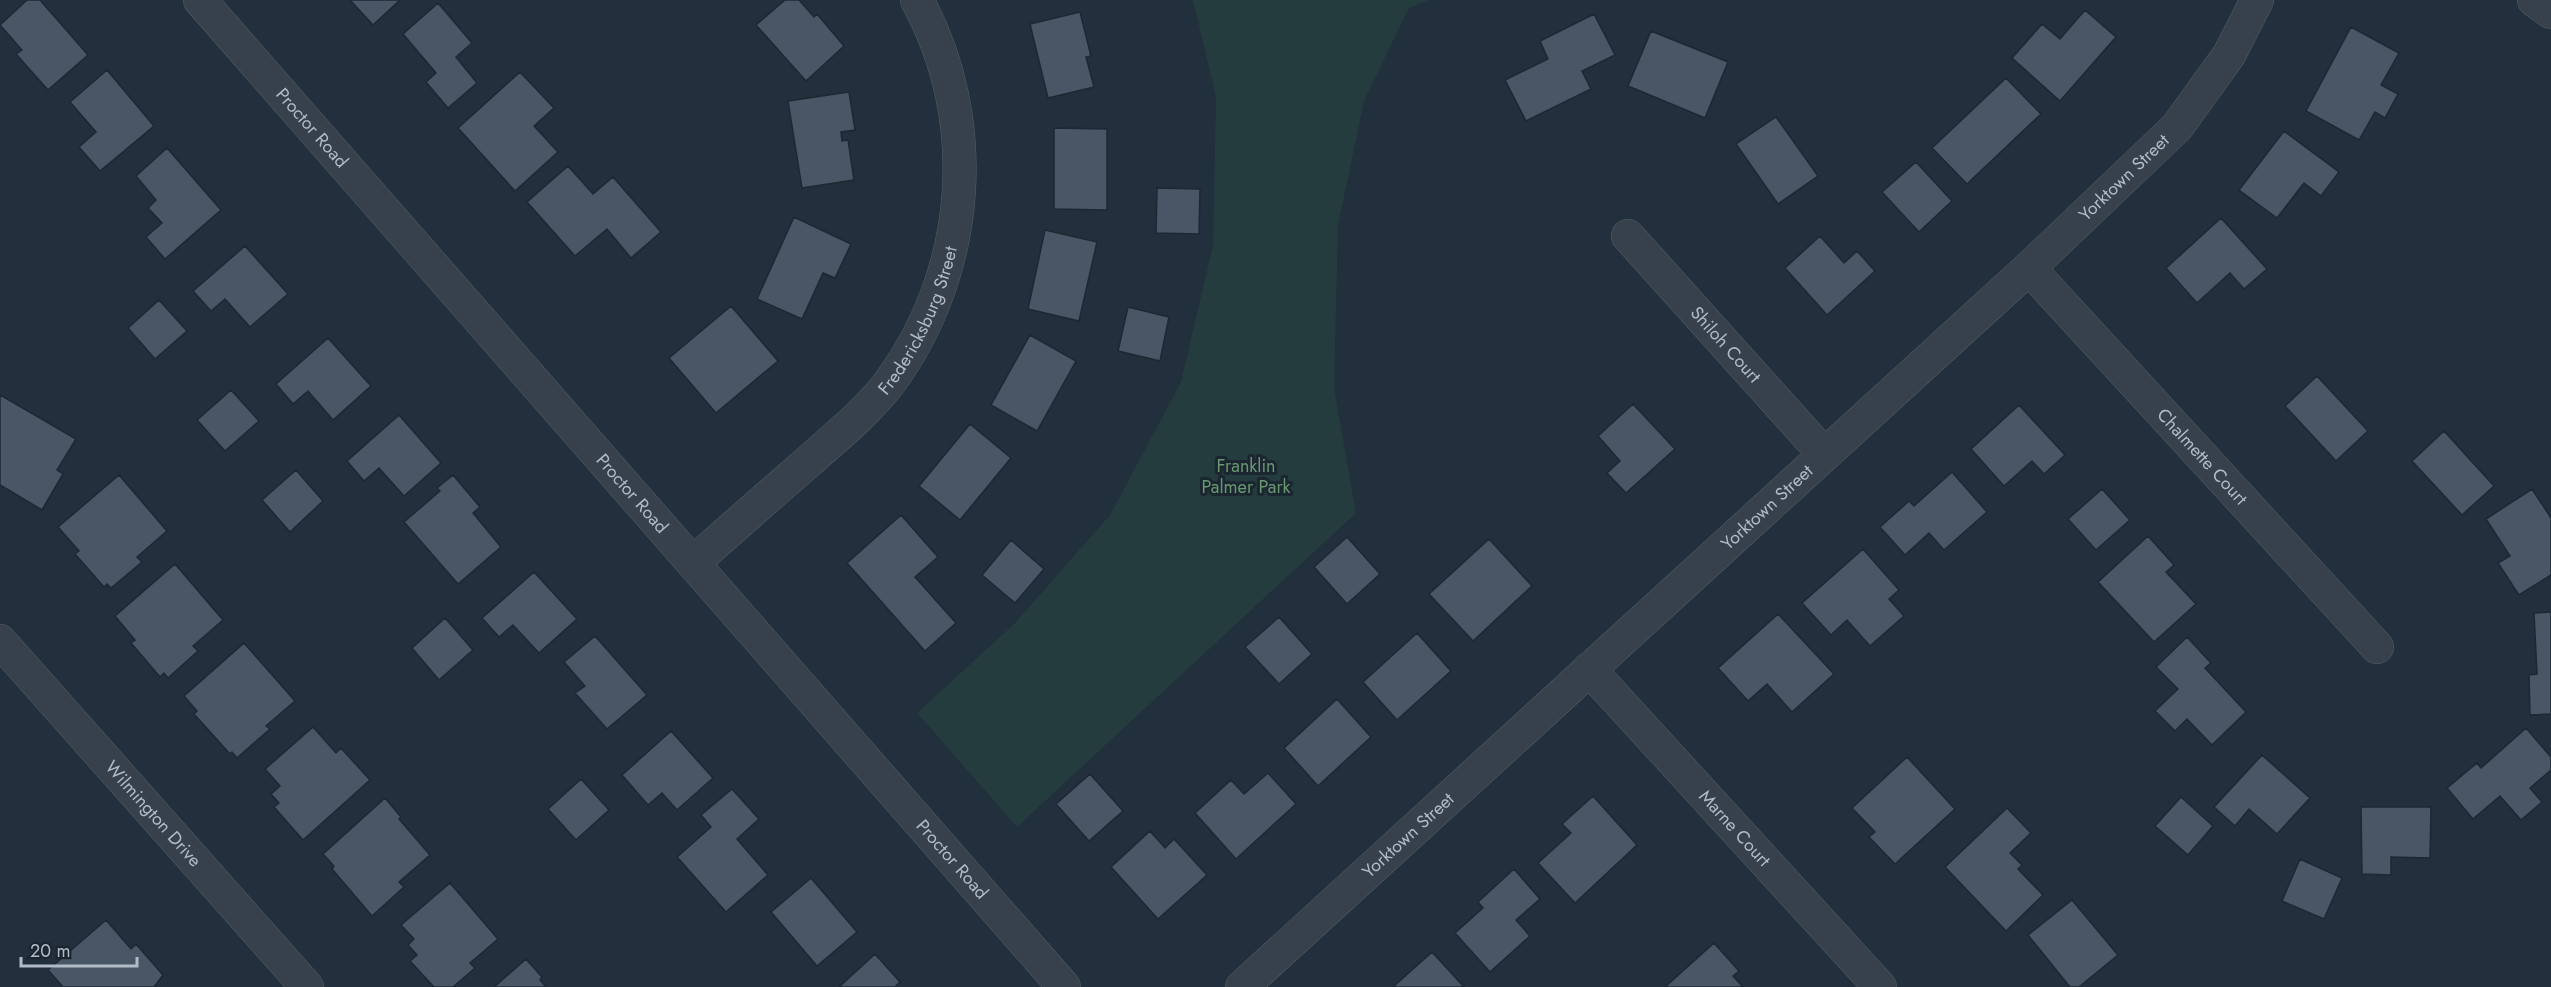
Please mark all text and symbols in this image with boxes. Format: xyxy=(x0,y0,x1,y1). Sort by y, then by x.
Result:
street label: Proctor Road xyxy=(270,82,354,174)
street label: Yorktown Street xyxy=(2073,128,2175,227)
street label: Fredericksburg Street xyxy=(872,243,964,400)
street label: Shiloh Court xyxy=(1684,301,1767,389)
street label: Chalmette Court xyxy=(2151,402,2254,511)
street label: Proctor Road xyxy=(590,448,674,539)
park label: Franklin Palmer Park xyxy=(1201,453,1291,500)
street label: Yorktown Street xyxy=(1715,458,1819,556)
street label: Wilmington Drive xyxy=(99,755,208,873)
street label: Marne Court xyxy=(1693,784,1777,873)
street label: Yorktown Street xyxy=(1356,786,1460,884)
street label: Proctor Road xyxy=(910,814,994,905)
scale bar xyxy=(21,930,136,968)
text: 20 m xyxy=(30,938,70,964)

